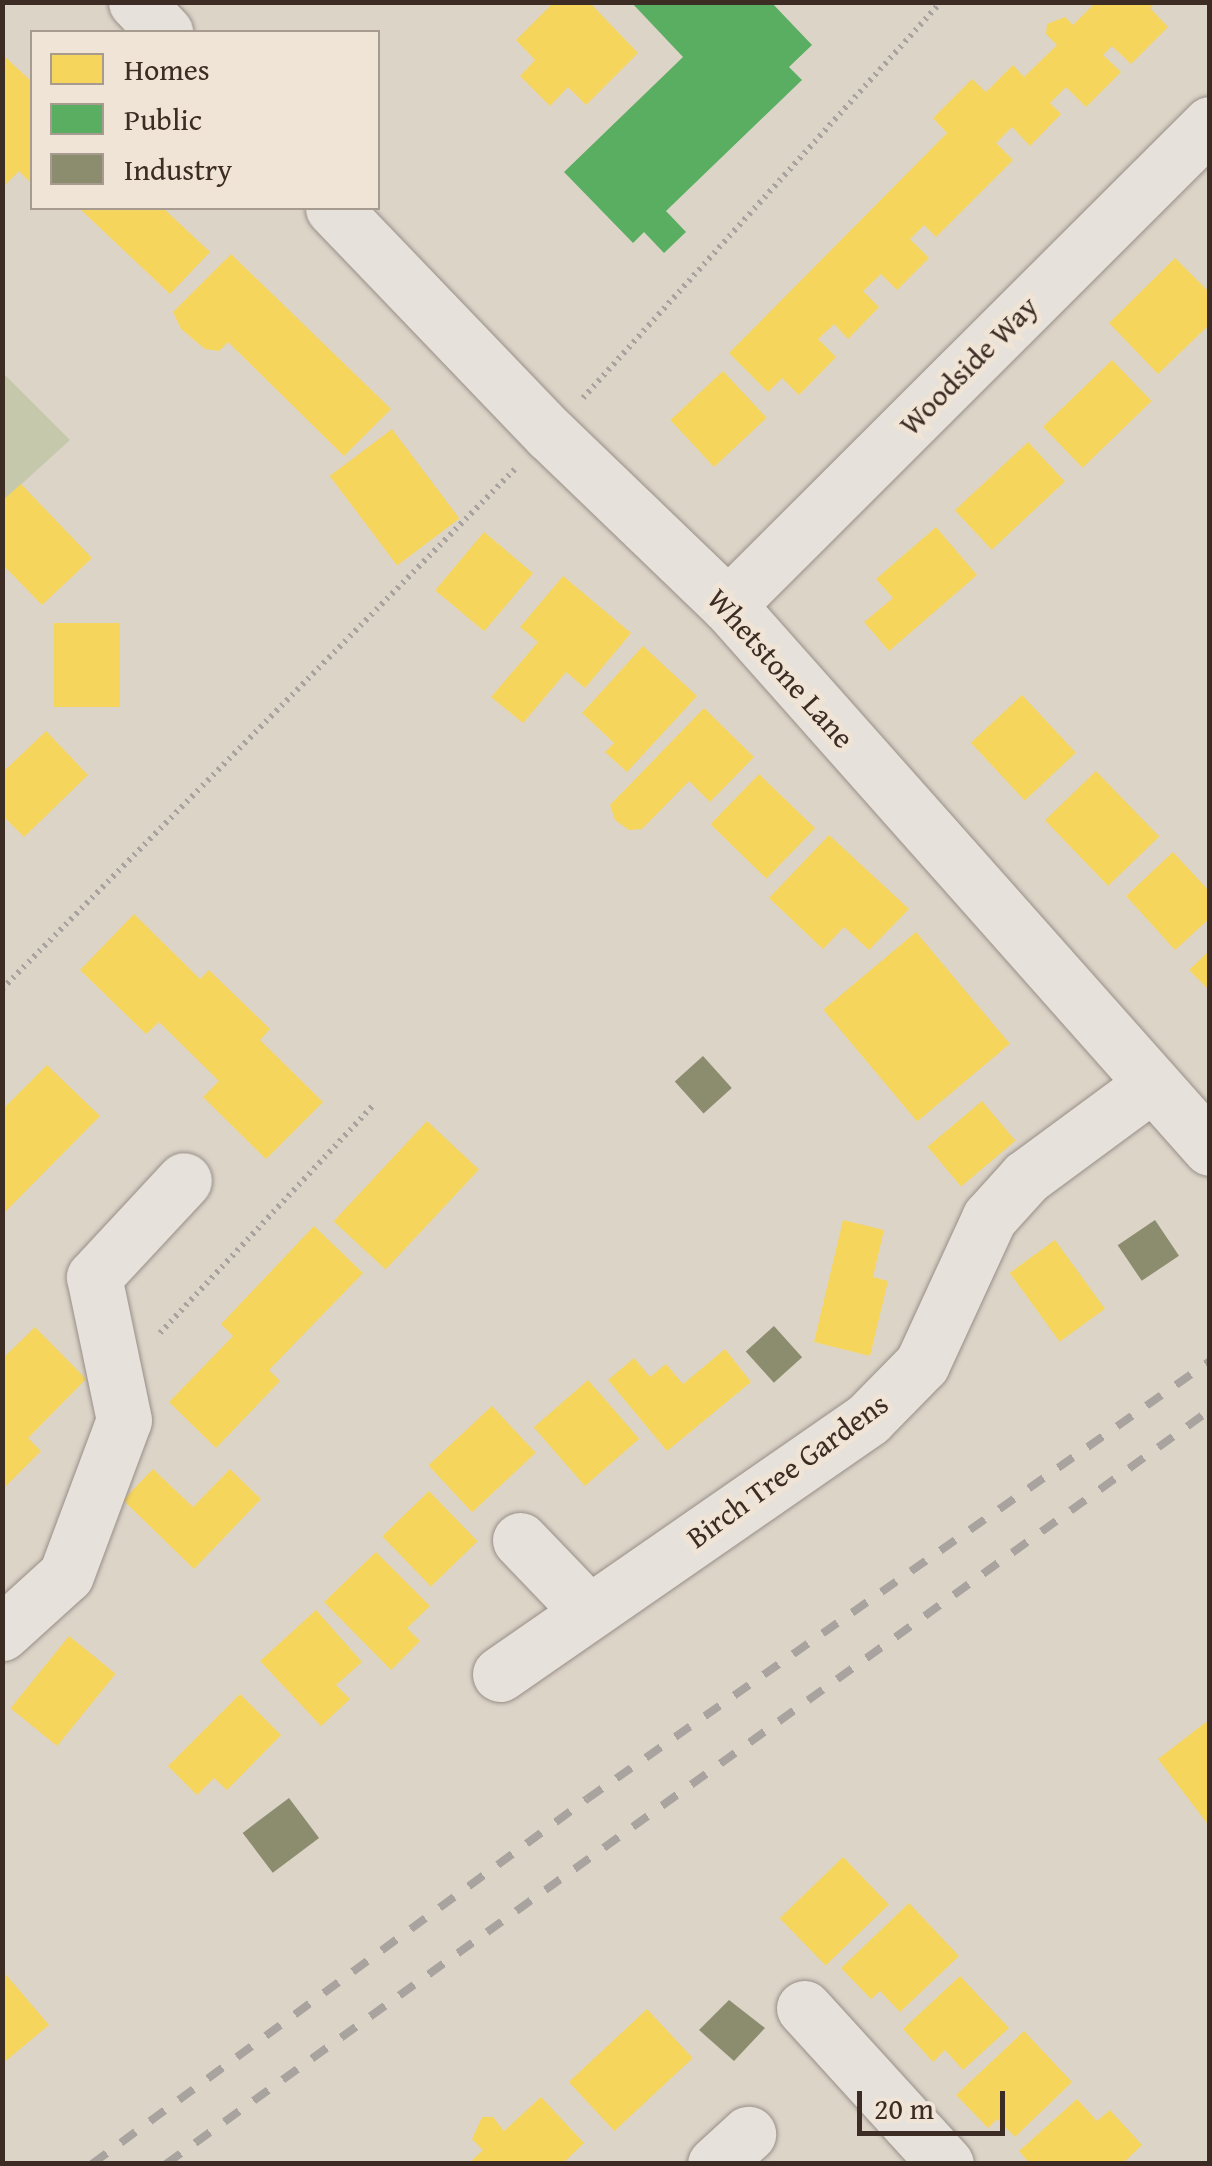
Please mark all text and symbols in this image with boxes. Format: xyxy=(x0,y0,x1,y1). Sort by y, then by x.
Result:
legend xyxy=(30,30,380,210)
text: Homes xyxy=(124,47,210,91)
text: Public xyxy=(124,97,202,141)
text: Industry xyxy=(124,147,232,191)
street label: Woodside Way xyxy=(891,288,1045,442)
street label: Whetstone Lane xyxy=(700,581,862,755)
street label: Birch Tree Gardens xyxy=(679,1385,895,1555)
scale bar xyxy=(862,2071,1010,2133)
text: 20 m xyxy=(874,2086,934,2130)

